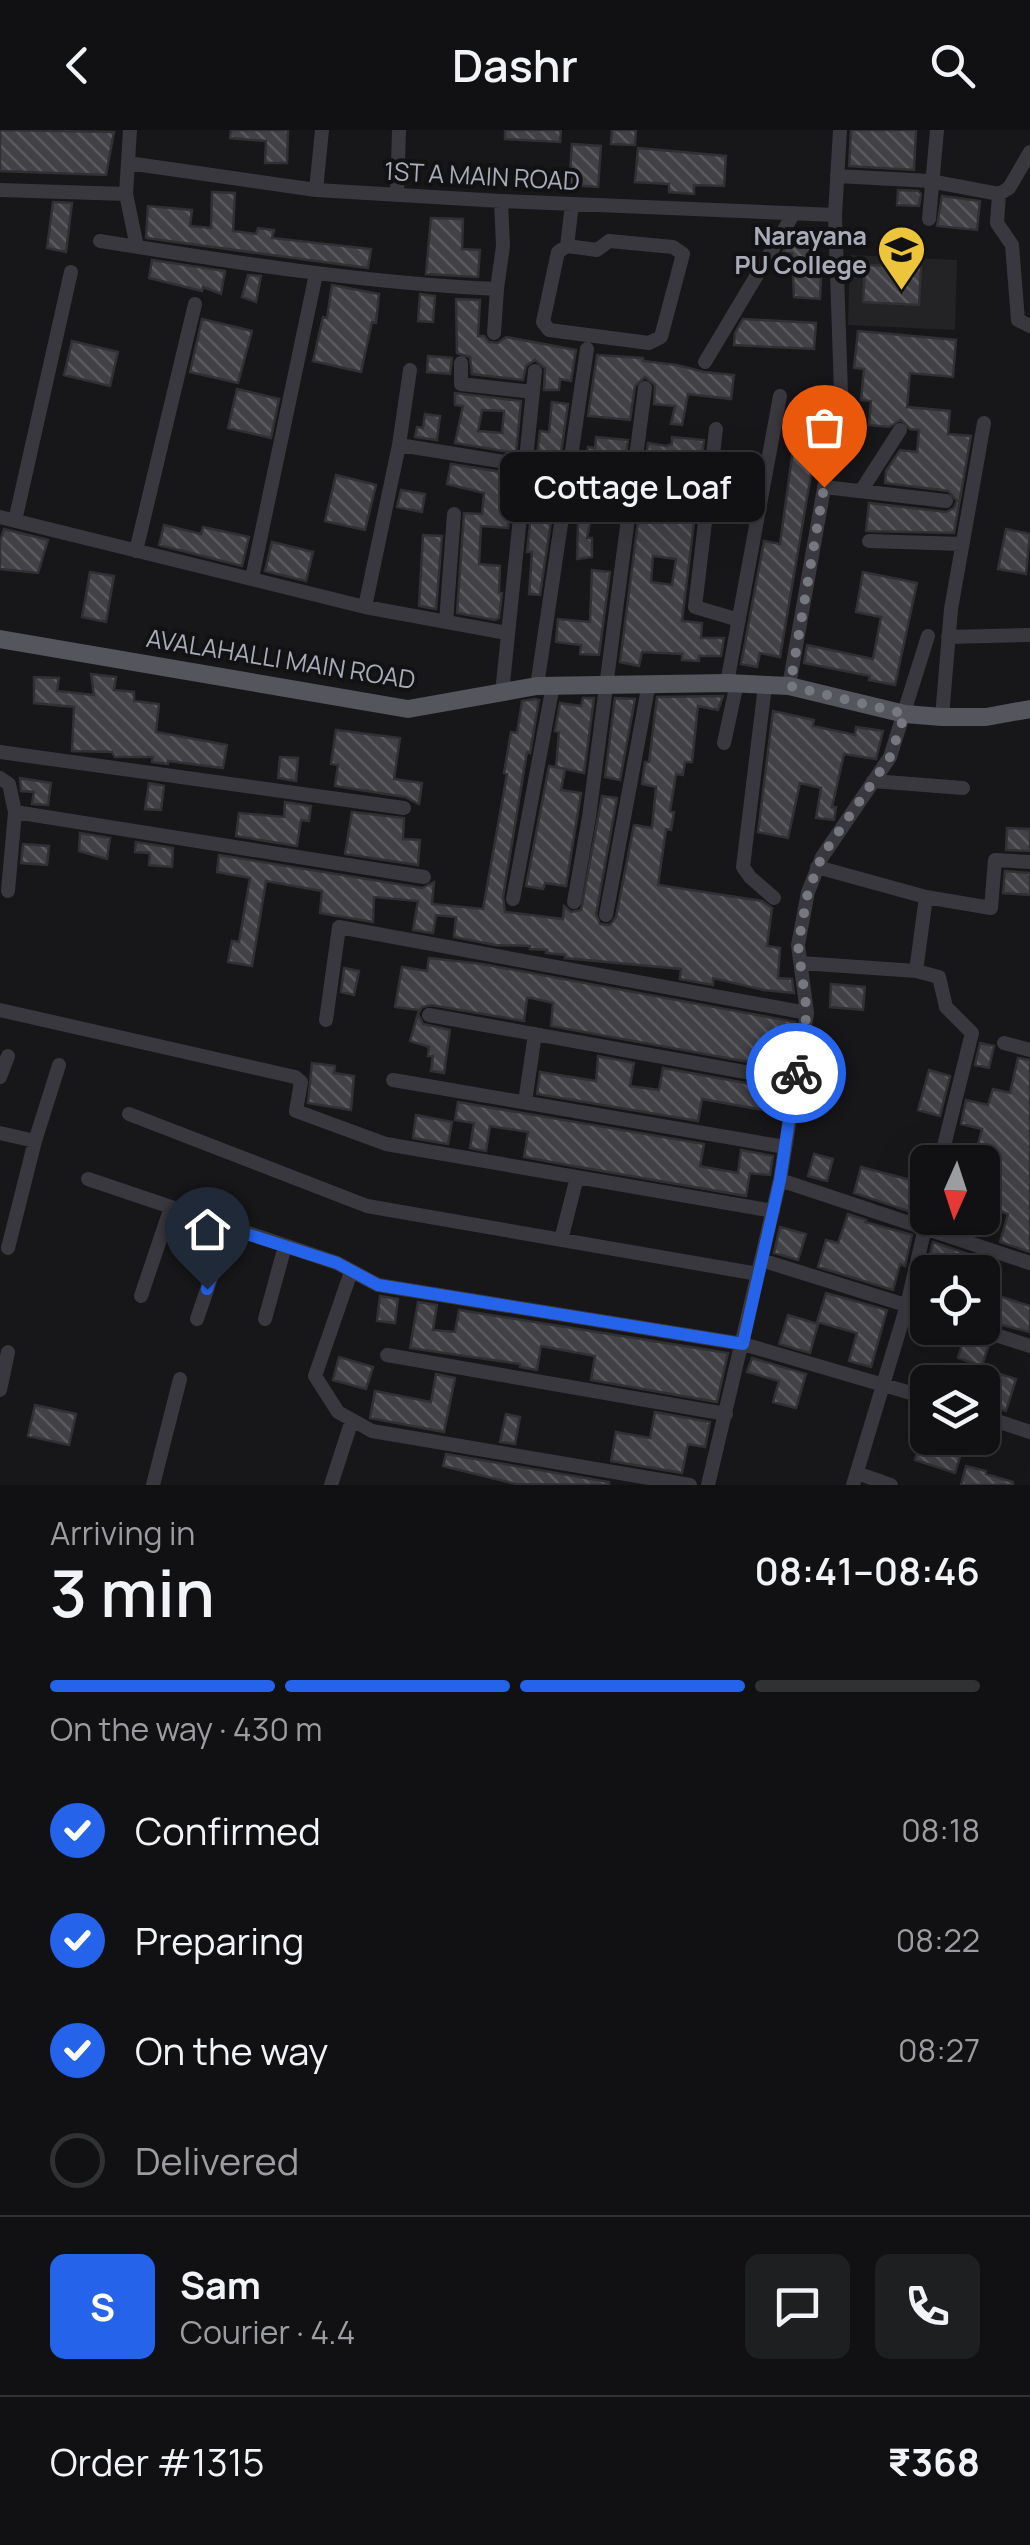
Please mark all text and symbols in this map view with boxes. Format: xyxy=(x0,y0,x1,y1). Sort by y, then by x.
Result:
text: Dashr xyxy=(452,34,578,96)
icon: back xyxy=(50,38,105,93)
icon: search xyxy=(925,38,980,93)
street label: 1ST A MAIN ROAD xyxy=(383,153,581,198)
place label: Narayana PU College xyxy=(735,218,867,282)
school or university icon: Narayana PU College xyxy=(876,224,928,292)
pin xyxy=(782,385,867,488)
icon: bag xyxy=(797,400,852,455)
callout: Cottage Loaf xyxy=(499,452,764,522)
text: Cottage Loaf xyxy=(534,465,731,509)
street label: AVALAHALLI MAIN ROAD xyxy=(144,620,418,697)
courier xyxy=(746,1023,846,1123)
icon: bike xyxy=(769,1046,824,1101)
north arrow xyxy=(910,1145,1000,1235)
map controls xyxy=(910,1145,1000,1455)
pin xyxy=(165,1187,250,1290)
icon: home xyxy=(180,1202,235,1257)
button: locate xyxy=(910,1255,1000,1345)
button: layers xyxy=(910,1365,1000,1455)
text: Arriving in xyxy=(50,1511,195,1555)
text: 08:41–08:46 xyxy=(755,1544,980,1596)
text: 3 min xyxy=(50,1548,215,1637)
text: On the way · 430 m xyxy=(50,1707,322,1751)
icon: check xyxy=(50,1803,105,1858)
text: Confirmed xyxy=(135,1804,321,1856)
text: 08:18 xyxy=(901,1808,980,1852)
icon: check xyxy=(50,1913,105,1968)
text: Preparing xyxy=(135,1914,304,1966)
text: 08:22 xyxy=(896,1918,980,1962)
icon: check xyxy=(50,2023,105,2078)
text: On the way xyxy=(135,2024,328,2076)
text: 08:27 xyxy=(898,2028,980,2072)
text: Delivered xyxy=(135,2134,299,2186)
button: chat xyxy=(745,2254,850,2359)
button: phone xyxy=(875,2254,980,2359)
text: Sam xyxy=(180,2258,261,2310)
text: S xyxy=(90,2280,115,2332)
text: Courier · 4.4 xyxy=(180,2310,355,2354)
text: Order #1315 xyxy=(50,2435,264,2487)
text: ₹368 xyxy=(888,2435,980,2487)

